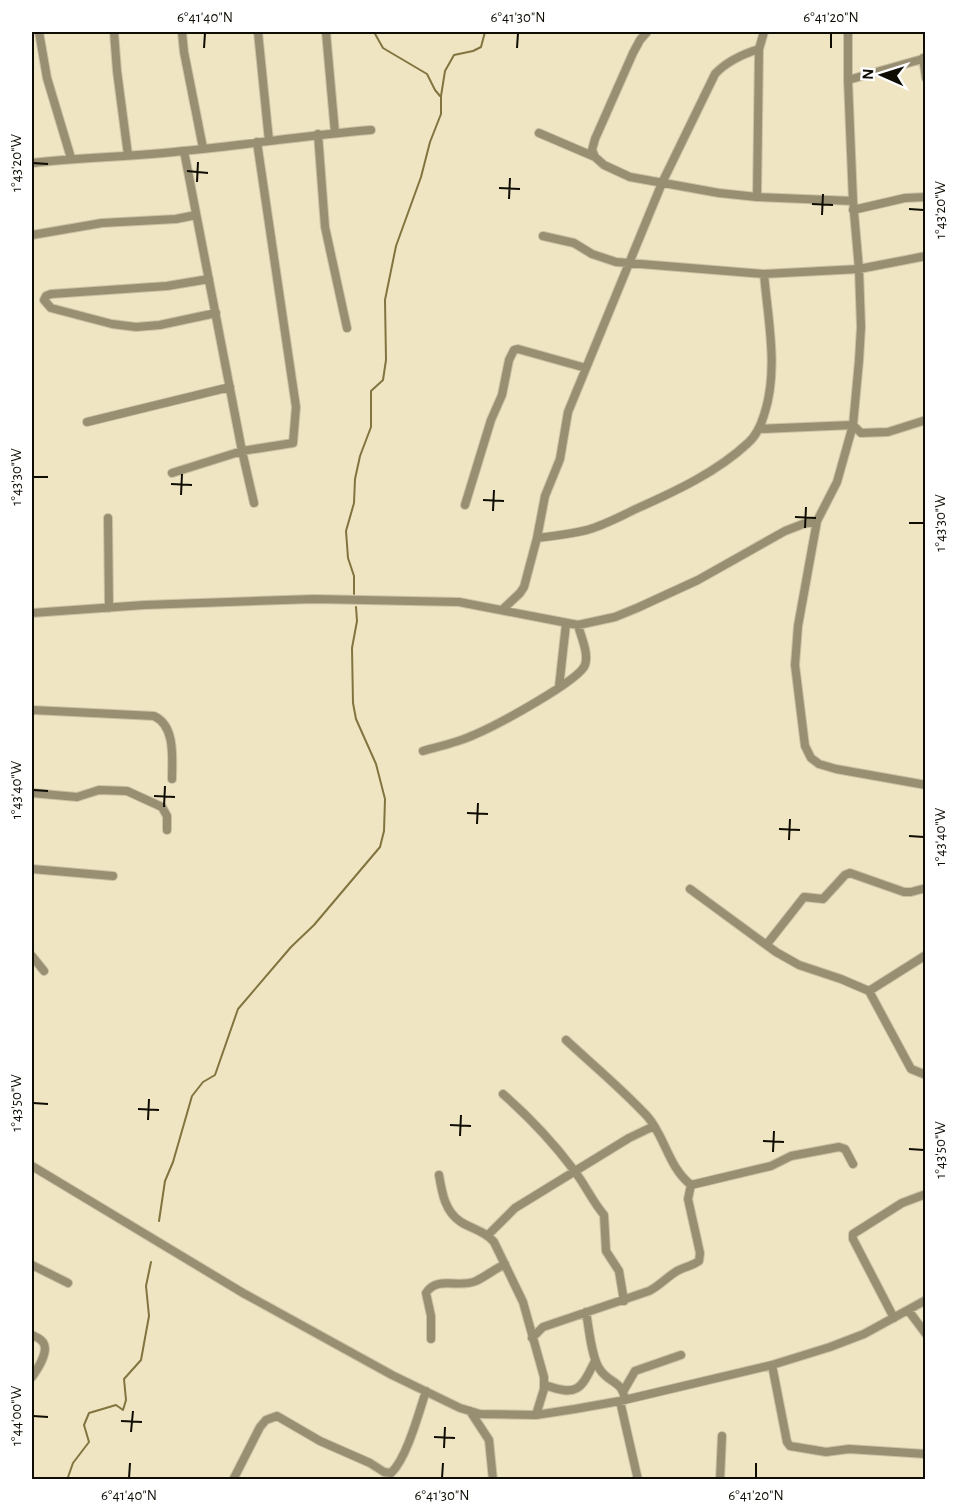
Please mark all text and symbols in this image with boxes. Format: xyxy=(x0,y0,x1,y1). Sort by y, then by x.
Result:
text: 6°41'40"N xyxy=(177,10,233,25)
text: 6°41'30"N xyxy=(491,10,545,25)
text: 6°41'20"N xyxy=(803,10,859,25)
north arrow xyxy=(852,45,912,105)
text: N xyxy=(860,68,876,80)
text: 1°43'20"W xyxy=(9,133,24,192)
text: 1°43'20"W xyxy=(933,180,948,239)
text: 1°43'30"W xyxy=(9,448,24,506)
text: 1°43'30"W xyxy=(933,494,948,552)
text: 1°43'40"W xyxy=(9,760,24,819)
text: 1°43'40"W xyxy=(933,807,948,866)
text: 1°43'50"W xyxy=(9,1074,24,1132)
text: 1°43'50"W xyxy=(933,1121,948,1179)
text: 1°44'00"W xyxy=(9,1385,24,1446)
text: 6°41'40"N xyxy=(101,1488,157,1503)
text: 6°41'30"N xyxy=(415,1488,469,1503)
text: 6°41'20"N xyxy=(728,1488,784,1503)

